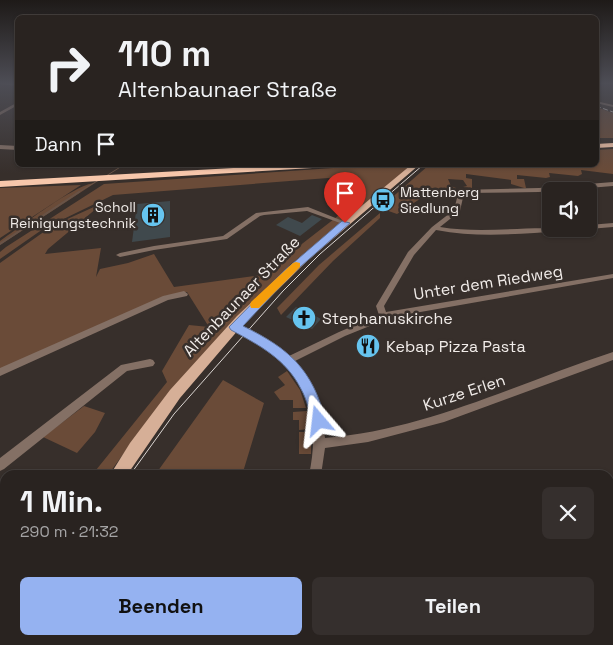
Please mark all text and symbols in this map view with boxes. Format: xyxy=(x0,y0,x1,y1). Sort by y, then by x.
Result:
text: 110 m xyxy=(118,32,211,76)
icon: right xyxy=(35,35,100,100)
text: Altenbaunaer Straße xyxy=(118,75,337,103)
icon: arrive xyxy=(92,130,120,158)
text: Dann xyxy=(35,132,82,157)
pin xyxy=(324,172,366,223)
icon: arrive xyxy=(331,179,359,207)
map controls xyxy=(542,182,597,237)
button: sound xyxy=(542,182,597,237)
place label: Mattenberg Siedlung xyxy=(400,183,479,217)
bus stop icon: Mattenberg Siedlung xyxy=(370,187,396,213)
place label: Scholl Reinigungstechnik xyxy=(10,198,136,232)
building icon: Scholl Reinigungstechnik xyxy=(140,202,166,228)
street label: Altenbaunaer Straße xyxy=(178,232,304,361)
street label: Unter dem Riedweg xyxy=(412,260,564,305)
church icon: Stephanuskirche xyxy=(291,305,317,331)
place label: Stephanuskirche xyxy=(322,308,453,329)
restaurant icon: Kebap Pizza Pasta xyxy=(355,333,381,359)
place label: Kebap Pizza Pasta xyxy=(386,336,526,357)
street label: Kurze Erlen xyxy=(420,369,508,416)
position arrow xyxy=(292,394,344,446)
text: 1 Min. xyxy=(20,482,103,521)
button: close xyxy=(542,487,594,539)
text: 290 m · 21:32 xyxy=(20,521,118,542)
button: Beenden xyxy=(20,577,302,635)
button: Teilen xyxy=(312,577,594,635)

